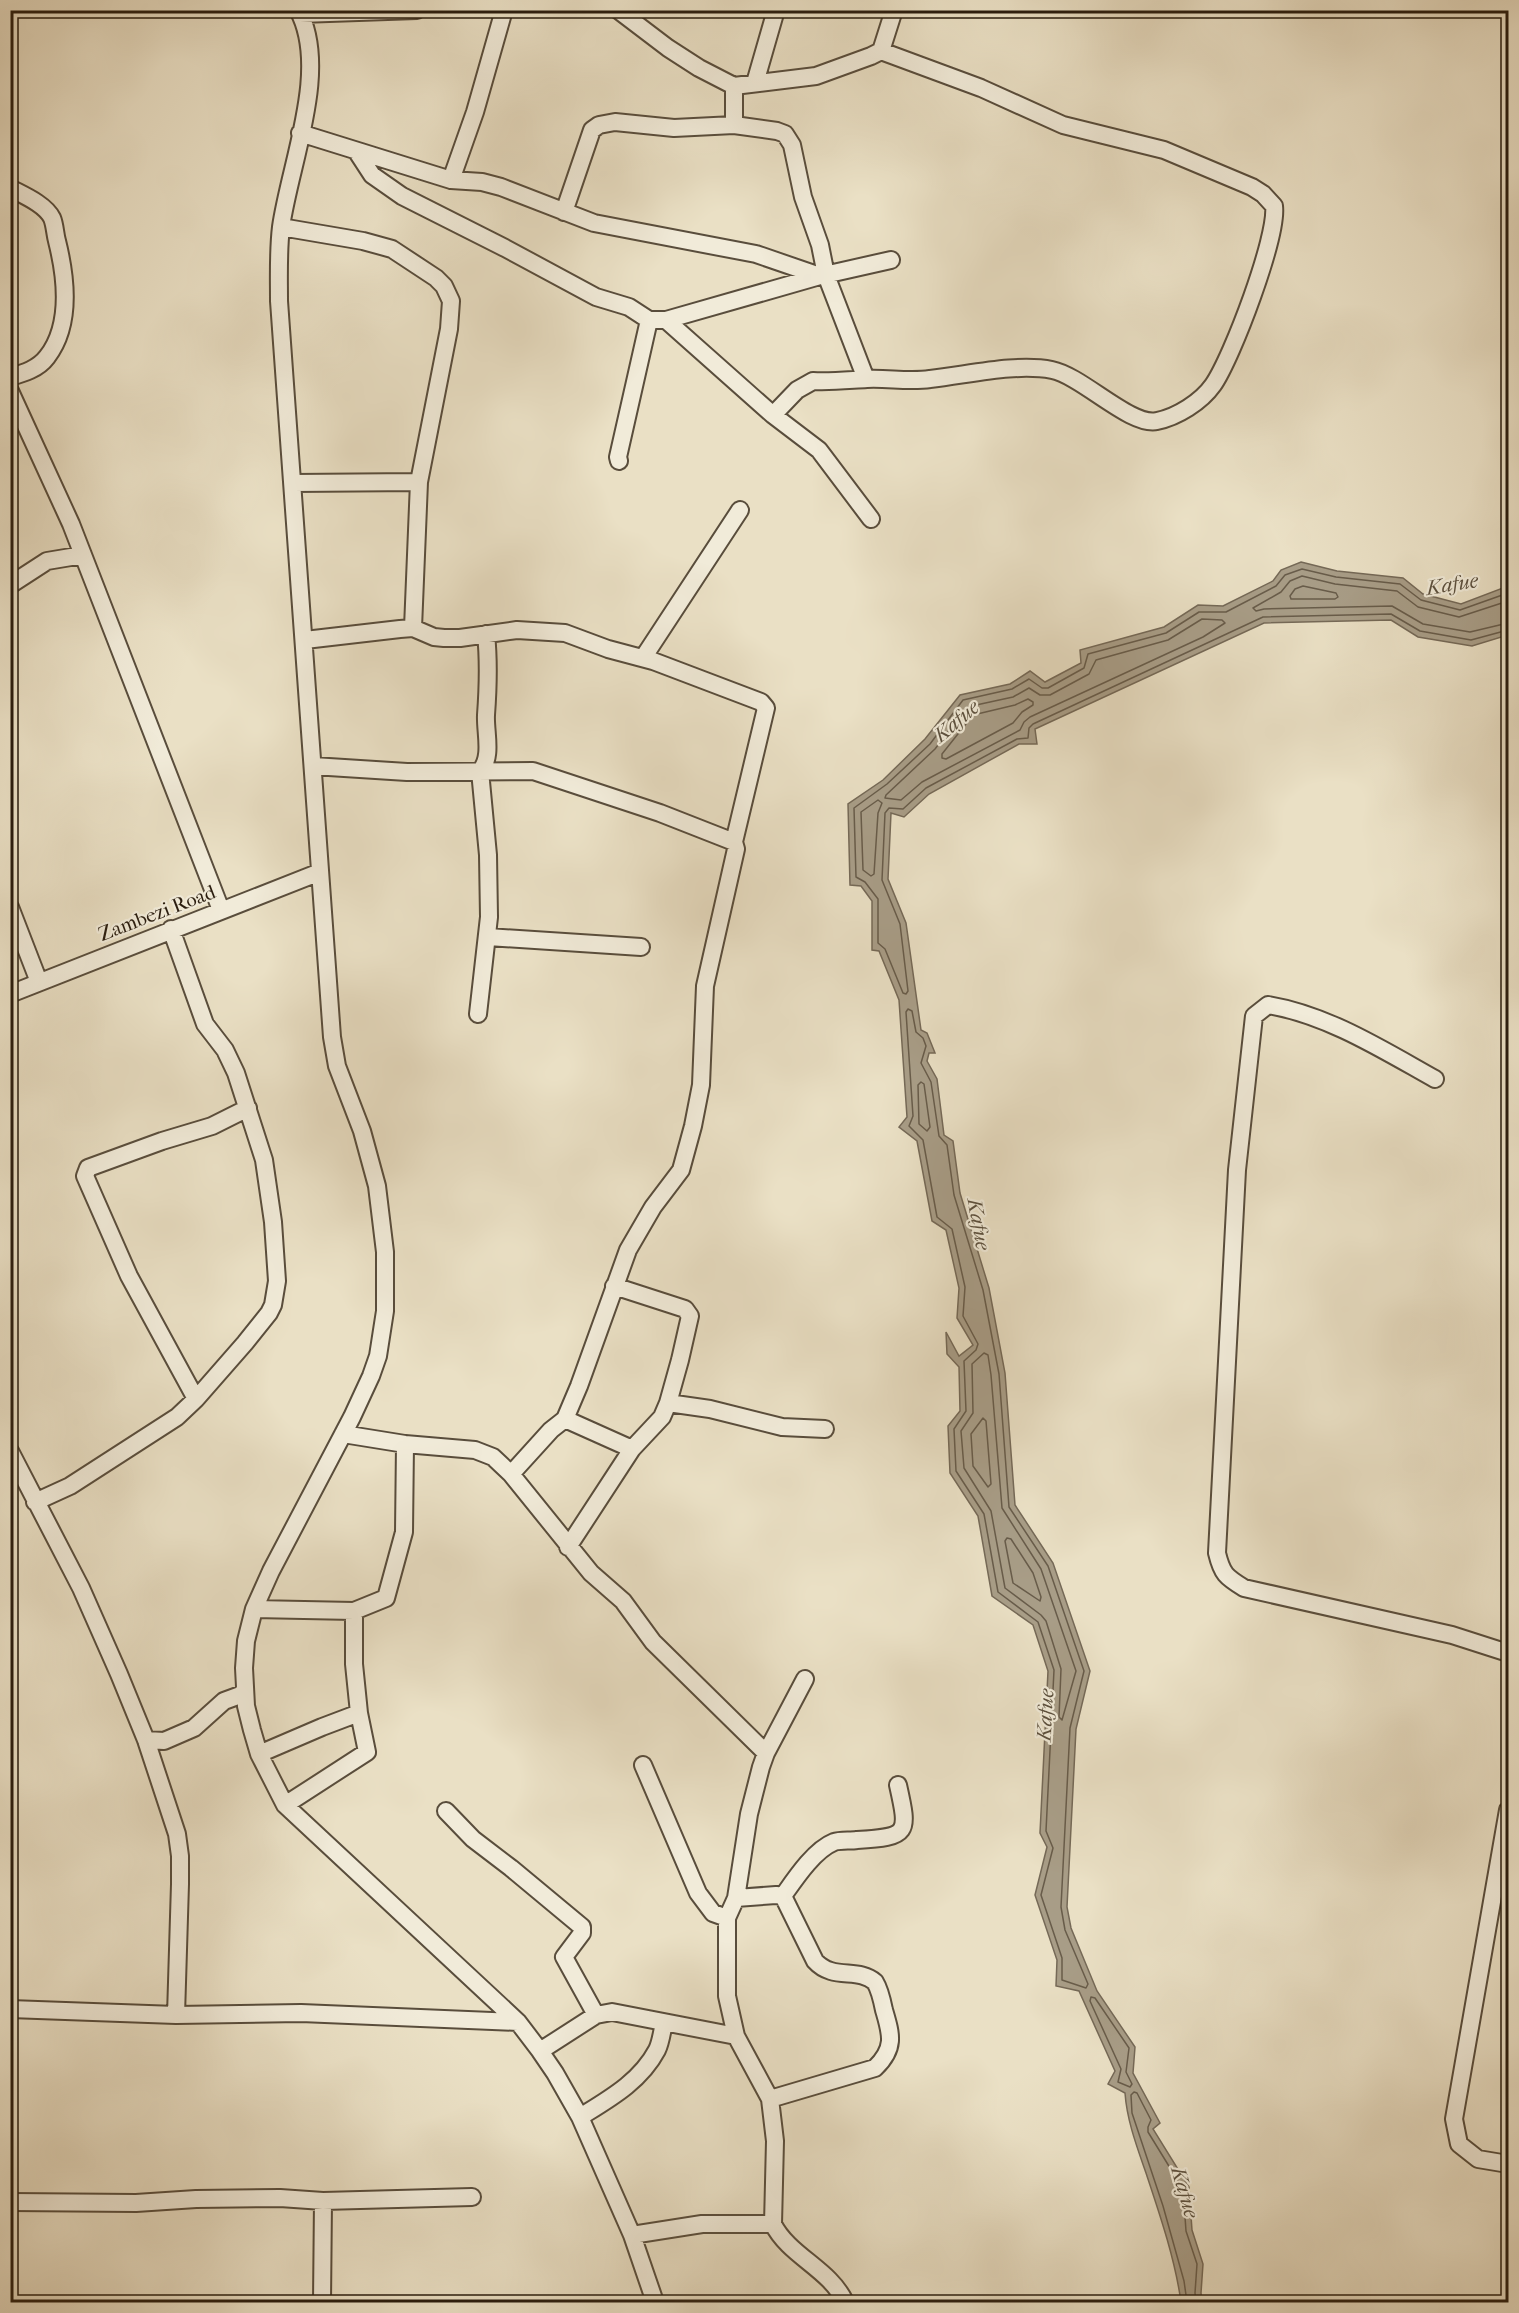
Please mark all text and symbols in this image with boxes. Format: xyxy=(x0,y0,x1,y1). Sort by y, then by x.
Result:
water label: Kafue xyxy=(1422,568,1480,600)
water label: Kafue xyxy=(927,695,984,748)
street label: Zambezi Road xyxy=(95,880,220,946)
water label: Kafue xyxy=(962,1194,995,1252)
water label: Kafue xyxy=(1032,1688,1058,1744)
water label: Kafue xyxy=(1166,2162,1204,2221)

